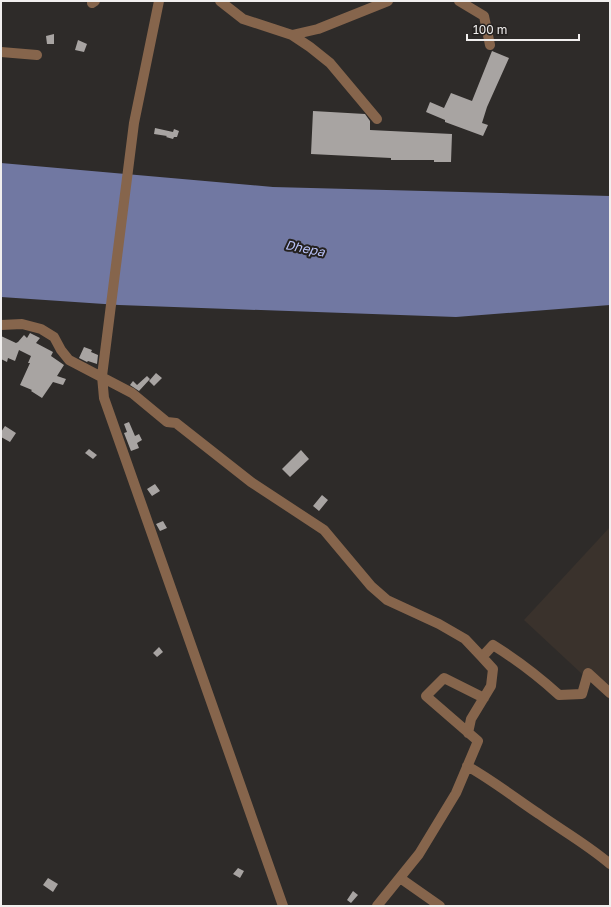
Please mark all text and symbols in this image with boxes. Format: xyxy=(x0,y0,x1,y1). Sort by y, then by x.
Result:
scale bar xyxy=(467,16,579,42)
text: 100 m xyxy=(473,22,507,37)
water label: Dhepa xyxy=(284,236,327,260)

